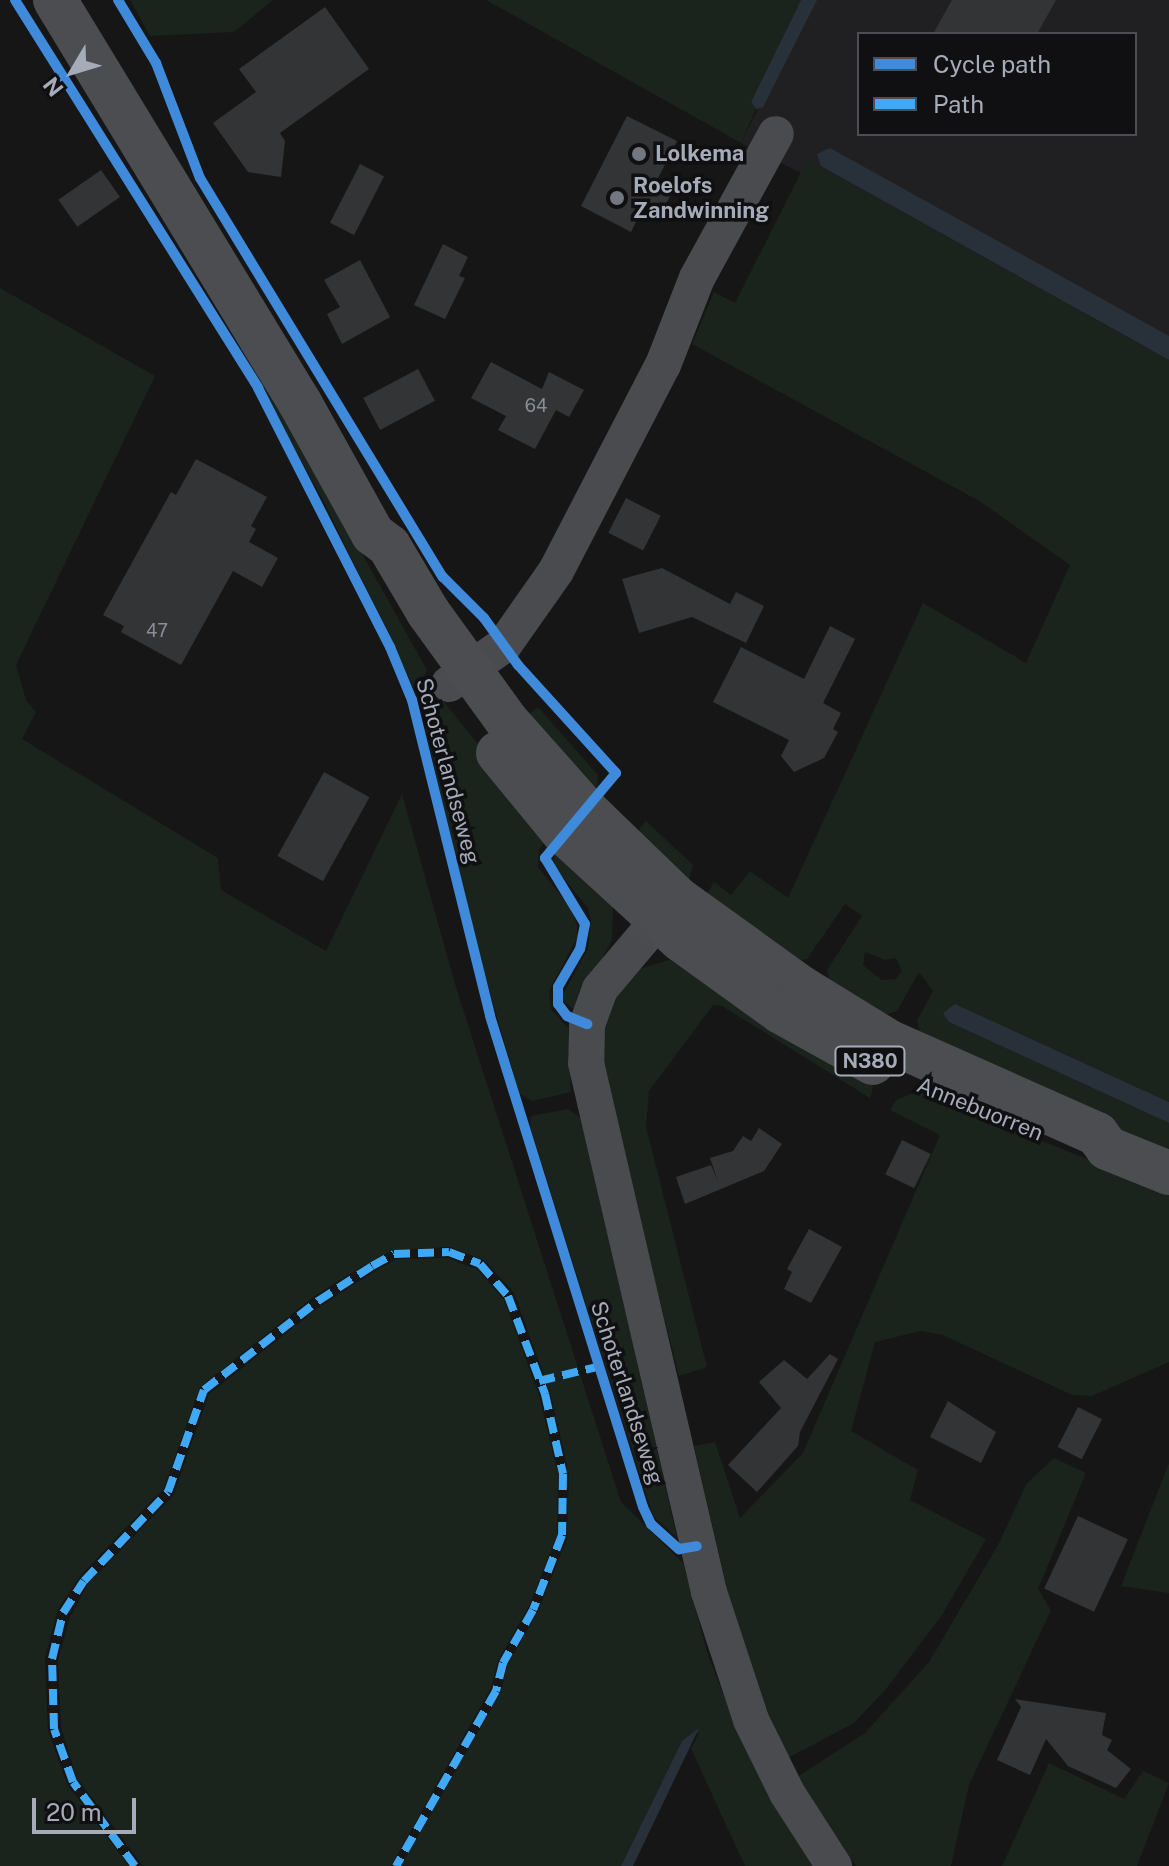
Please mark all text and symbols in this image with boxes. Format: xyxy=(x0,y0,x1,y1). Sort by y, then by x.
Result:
north arrow xyxy=(32,32,112,112)
legend xyxy=(857,32,1137,136)
text: Cycle path xyxy=(933,50,1051,78)
text: N xyxy=(38,72,69,102)
text: Path xyxy=(933,90,984,118)
place label: Lolkema xyxy=(655,141,744,167)
marker: Lolkema xyxy=(630,145,648,163)
place label: Roelofs Zandwinning xyxy=(633,172,769,224)
marker: Roelofs Zandwinning xyxy=(608,189,626,207)
house number: 64 xyxy=(525,395,547,417)
house number: 47 xyxy=(146,620,168,642)
street label: Schoterlandseweg xyxy=(410,675,486,867)
road number: N380 xyxy=(834,1045,906,1077)
street label: Annebuorren xyxy=(913,1072,1047,1146)
street label: Schoterlandseweg xyxy=(585,1298,669,1488)
scale bar xyxy=(36,1782,140,1832)
text: 20 m xyxy=(46,1798,102,1826)

